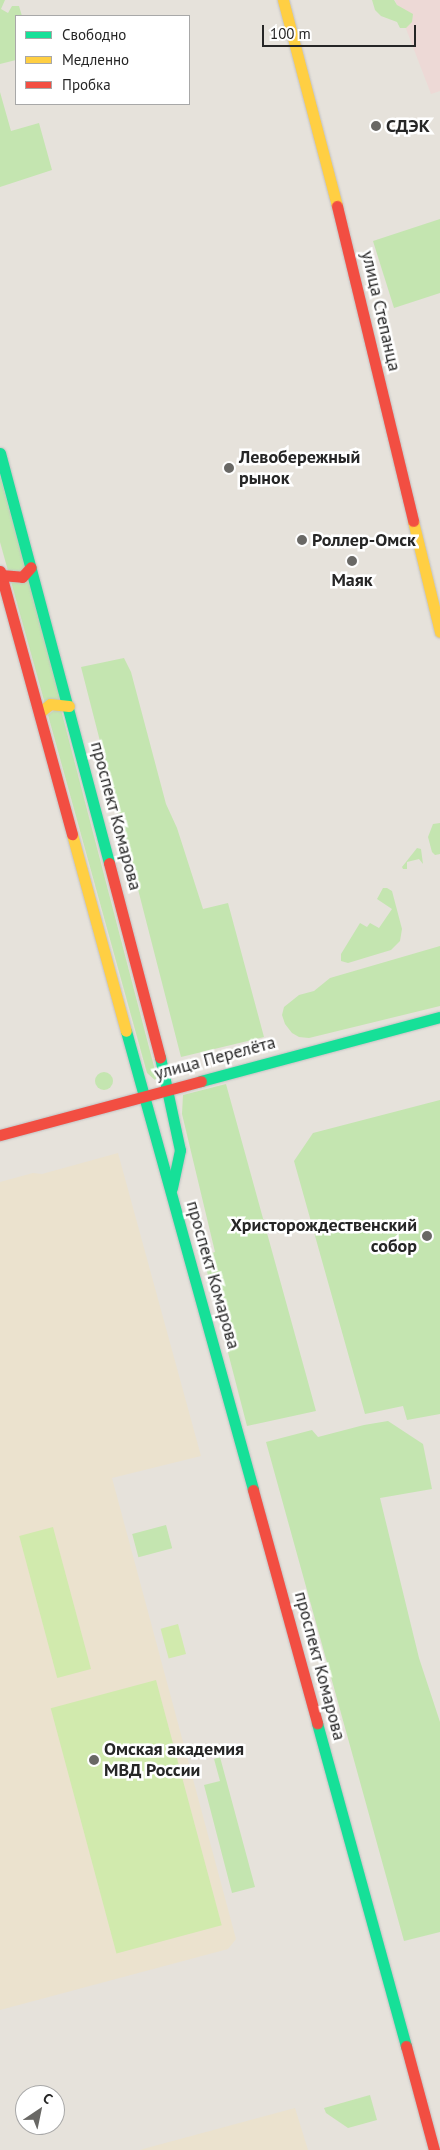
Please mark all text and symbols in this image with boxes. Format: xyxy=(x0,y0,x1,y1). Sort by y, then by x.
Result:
legend xyxy=(15,15,190,105)
scale bar xyxy=(265,15,419,47)
text: 100 m xyxy=(270,24,311,43)
text: Свободно xyxy=(62,25,126,44)
text: Медленно xyxy=(62,50,129,69)
text: Пробка xyxy=(62,75,111,94)
place label: СДЭК xyxy=(386,115,430,137)
marker: СДЭК xyxy=(370,120,382,132)
street label: улица Степанца xyxy=(357,249,405,373)
place label: Левобережный рынок xyxy=(239,447,360,489)
marker: Левобережный рынок xyxy=(223,462,235,474)
place label: Роллер-Омск xyxy=(312,529,416,551)
marker: Роллер-Омск xyxy=(296,534,308,546)
marker: Маяк xyxy=(346,555,358,567)
place label: Маяк xyxy=(331,569,373,591)
street label: проспект Комарова xyxy=(86,739,146,893)
street label: улица Перелёта xyxy=(152,1031,278,1085)
street label: проспект Комарова xyxy=(181,1198,245,1352)
place label: Христорождественский собор xyxy=(230,1215,417,1258)
marker: Христорождественский собор xyxy=(421,1230,433,1242)
street label: проспект Комарова xyxy=(290,1589,350,1743)
place label: Омская академия МВД России xyxy=(104,1739,244,1782)
marker: Омская академия МВД России xyxy=(88,1754,100,1766)
north arrow xyxy=(15,2085,65,2135)
text: С xyxy=(40,2089,56,2108)

